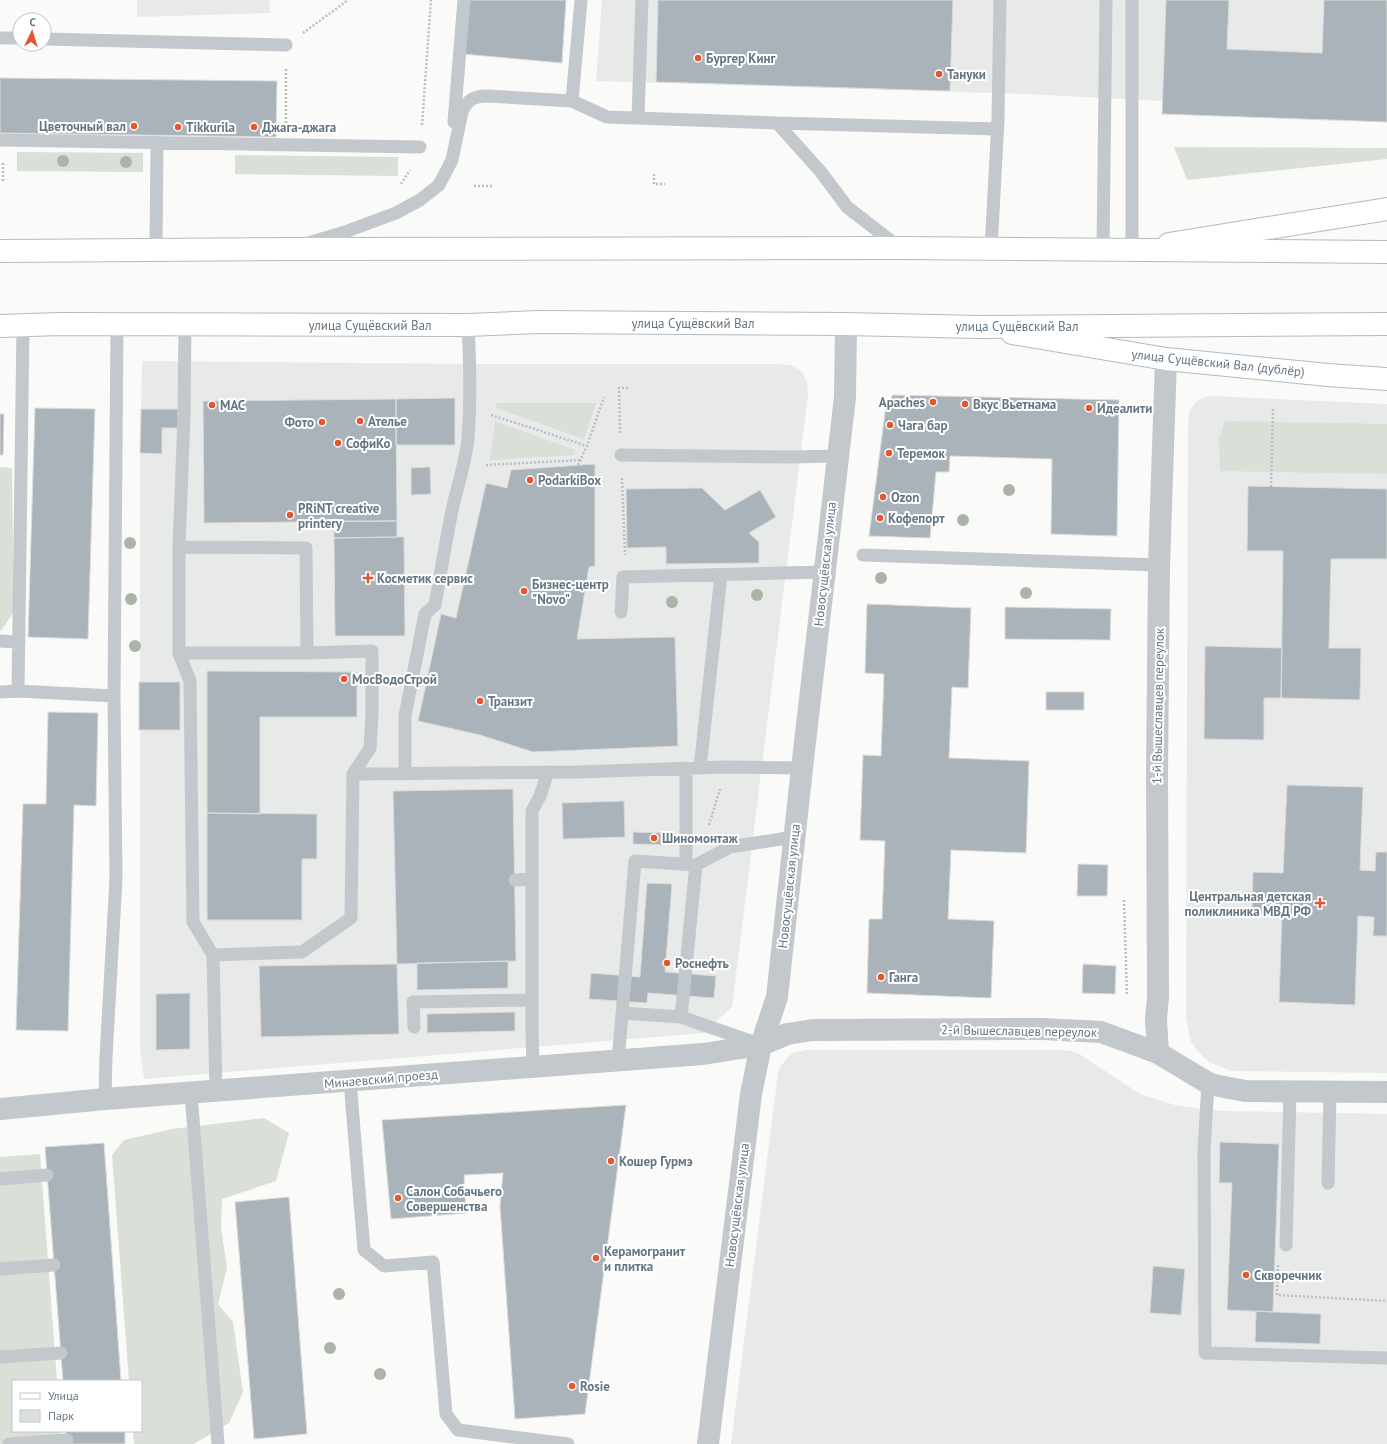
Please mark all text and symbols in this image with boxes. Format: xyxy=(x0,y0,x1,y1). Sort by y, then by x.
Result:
north arrow xyxy=(12,12,52,52)
text: С xyxy=(29,15,36,29)
place label: Бургер Кинг xyxy=(706,50,775,67)
marker: Бургер Кинг xyxy=(693,53,703,63)
place label: Тануки xyxy=(947,66,986,83)
marker: Тануки xyxy=(934,69,944,79)
place label: Цветочный вал xyxy=(39,118,126,135)
place label: Tikkurila xyxy=(186,119,235,136)
place label: Джага-джага xyxy=(262,119,336,136)
marker: Цветочный вал xyxy=(129,121,139,131)
marker: Tikkurila xyxy=(173,122,183,132)
marker: Джага-джага xyxy=(249,122,259,132)
street label: улица Сущёвский Вал xyxy=(631,315,755,332)
street label: улица Сущёвский Вал xyxy=(308,317,432,334)
street label: улица Сущёвский Вал xyxy=(955,318,1079,335)
street label: улица Сущёвский Вал (дублёр) xyxy=(1131,345,1305,381)
place label: Apaches xyxy=(879,394,926,411)
place label: Вкус Вьетнама xyxy=(973,396,1056,413)
place label: MAC xyxy=(220,397,245,414)
marker: Apaches xyxy=(928,397,938,407)
marker: Вкус Вьетнама xyxy=(960,399,970,409)
marker: MAC xyxy=(207,400,217,410)
place label: Идеалити xyxy=(1097,400,1152,417)
marker: Идеалити xyxy=(1084,403,1094,413)
place label: Ателье xyxy=(368,413,407,430)
place label: Фото xyxy=(284,414,314,431)
marker: Ателье xyxy=(355,416,365,426)
marker: Фото xyxy=(317,417,327,427)
place label: Чага бар xyxy=(898,417,947,434)
marker: Чага бар xyxy=(885,420,895,430)
place label: СофиКо xyxy=(346,435,391,452)
marker: СофиКо xyxy=(333,438,343,448)
place label: Теремок xyxy=(897,445,946,462)
marker: Теремок xyxy=(884,448,894,458)
place label: PodarkiBox xyxy=(538,472,601,489)
marker: PodarkiBox xyxy=(525,475,535,485)
place label: Ozon xyxy=(891,489,919,506)
marker: Ozon xyxy=(878,492,888,502)
place label: PRiNT creative printery xyxy=(298,500,380,532)
street label: Новосущёвская улица xyxy=(810,501,840,627)
marker: PRiNT creative printery xyxy=(285,510,295,520)
place label: Кофепорт xyxy=(888,510,945,527)
marker: Кофепорт xyxy=(875,513,885,523)
place label: Косметик сервис xyxy=(377,570,473,587)
marker: Косметик сервис xyxy=(362,572,374,584)
place label: Бизнес-центр "Novo" xyxy=(532,576,609,608)
marker: Бизнес-центр "Novo" xyxy=(519,586,529,596)
street label: 1-й Вышеславцев переулок xyxy=(1148,627,1168,784)
place label: МосВодоСтрой xyxy=(352,671,437,688)
marker: МосВодоСтрой xyxy=(339,674,349,684)
place label: Транзит xyxy=(488,693,533,710)
marker: Транзит xyxy=(475,696,485,706)
street label: Новосущёвская улица xyxy=(774,823,804,949)
place label: Шиномонтаж xyxy=(662,830,739,847)
marker: Шиномонтаж xyxy=(649,833,659,843)
place label: Центральная детская поликлиника МВД РФ xyxy=(1185,888,1312,920)
marker: Центральная детская поликлиника МВД РФ xyxy=(1314,897,1326,909)
place label: Роснефть xyxy=(675,955,730,972)
marker: Роснефть xyxy=(662,958,672,968)
place label: Ганга xyxy=(889,969,918,986)
marker: Ганга xyxy=(876,972,886,982)
street label: 2-й Вышеславцев переулок xyxy=(941,1021,1098,1041)
street label: Минаевский проезд xyxy=(323,1066,439,1092)
street label: Новосущёвская улица xyxy=(721,1142,753,1268)
place label: Кошер Гурмэ xyxy=(619,1153,693,1170)
marker: Кошер Гурмэ xyxy=(606,1156,616,1166)
place label: Салон Собачьего Совершенства xyxy=(406,1183,502,1215)
marker: Салон Собачьего Совершенства xyxy=(393,1193,403,1203)
place label: Керамогранит и плитка xyxy=(604,1243,686,1275)
marker: Керамогранит и плитка xyxy=(591,1253,601,1263)
place label: Скворечник xyxy=(1254,1267,1322,1284)
marker: Скворечник xyxy=(1241,1270,1251,1280)
place label: Rosie xyxy=(580,1378,610,1395)
legend xyxy=(12,1380,142,1432)
marker: Rosie xyxy=(567,1381,577,1391)
text: Улица xyxy=(48,1388,79,1403)
text: Парк xyxy=(48,1408,74,1423)

